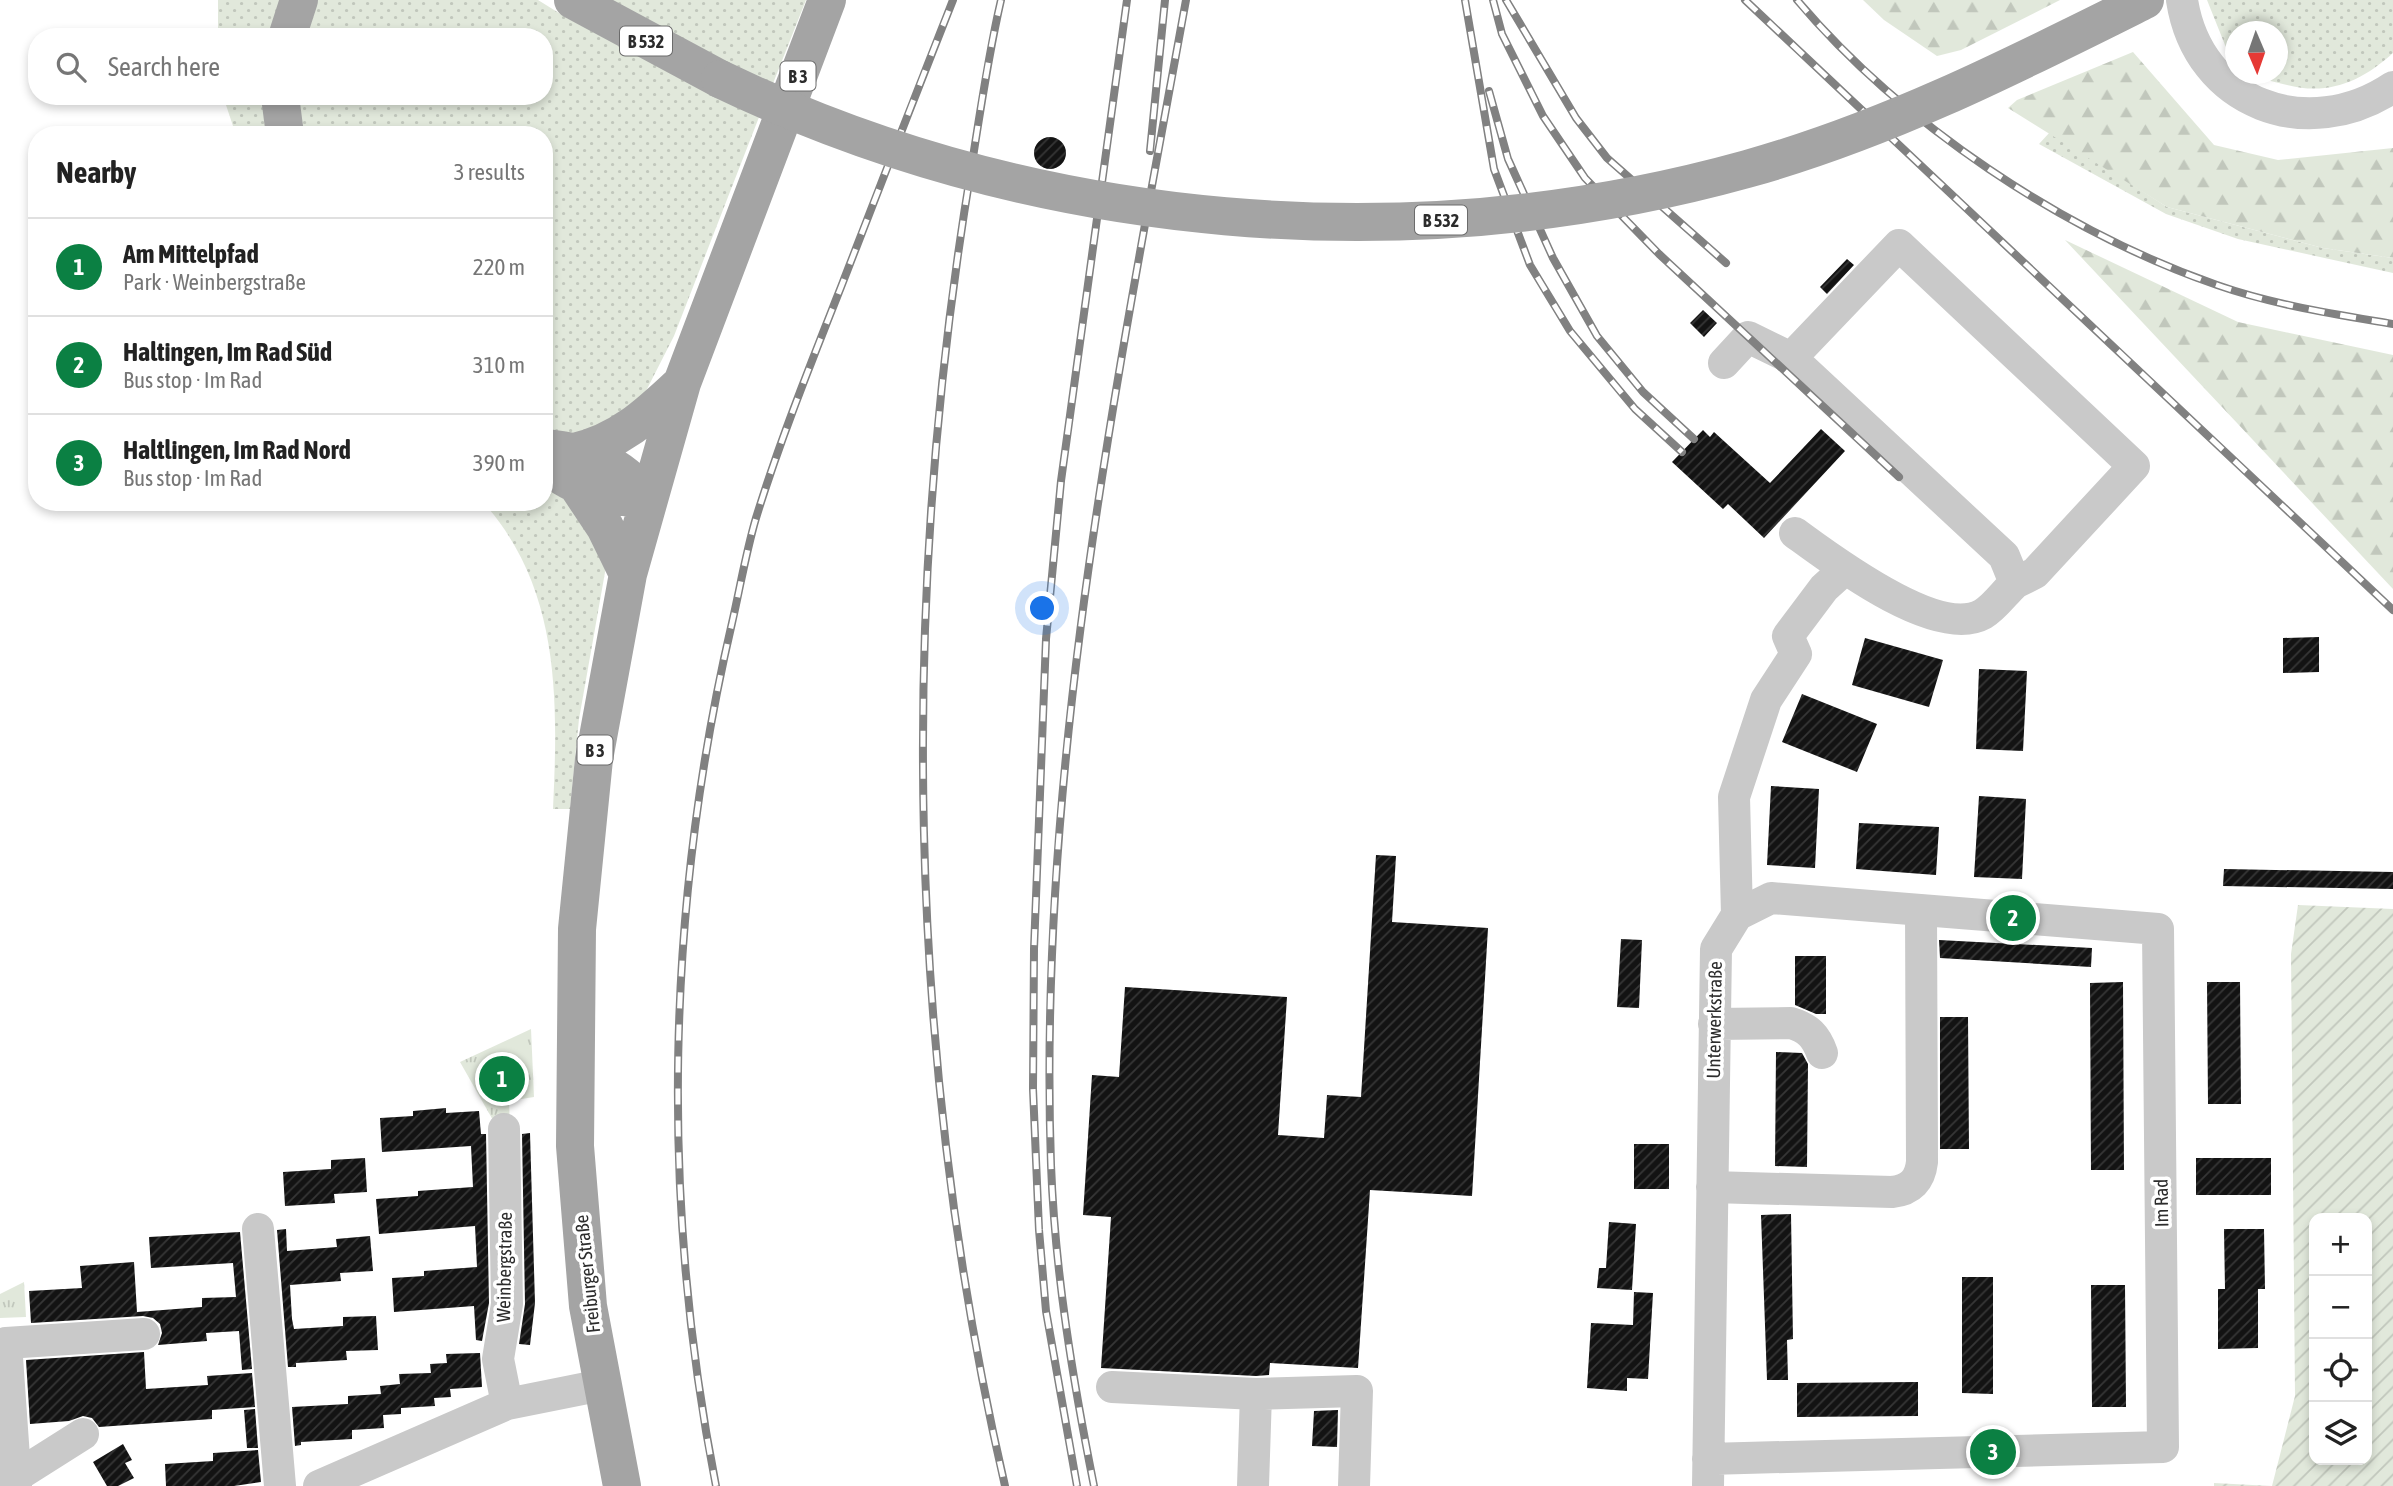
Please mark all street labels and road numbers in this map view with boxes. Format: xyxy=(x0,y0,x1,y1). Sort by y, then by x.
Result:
road number: B 532 xyxy=(620,26,672,56)
road number: B 3 xyxy=(780,62,816,90)
road number: B 532 xyxy=(1415,205,1467,234)
road number: B 3 xyxy=(578,736,612,764)
street label: Unterwerkstraße xyxy=(1702,961,1726,1079)
street label: Im Rad xyxy=(2150,1179,2172,1227)
street label: Weinbergstraße xyxy=(492,1212,516,1322)
street label: Freiburger Straße xyxy=(570,1214,604,1334)

